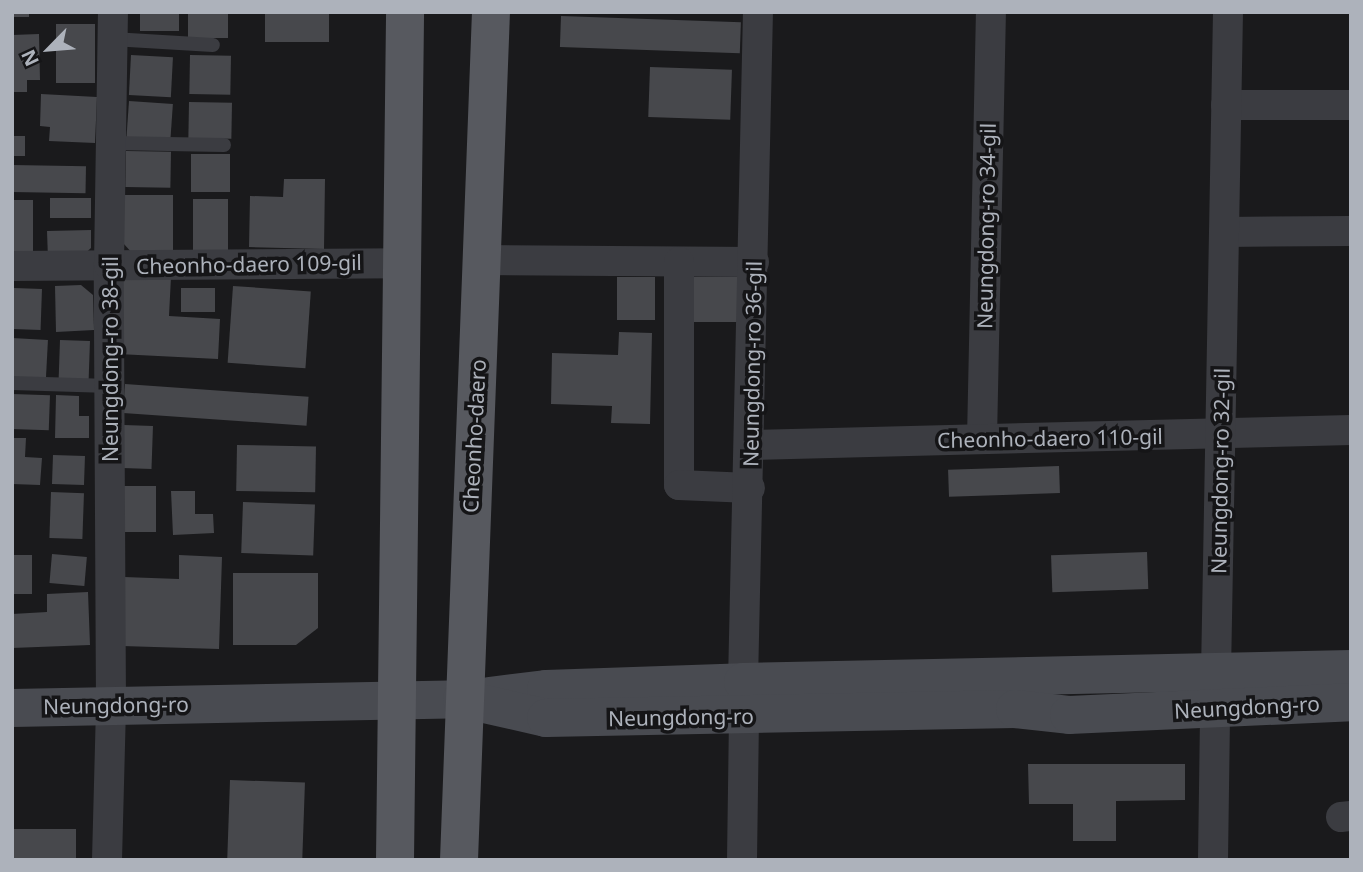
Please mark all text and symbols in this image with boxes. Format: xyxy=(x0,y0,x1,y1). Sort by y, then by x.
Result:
north arrow xyxy=(14,14,84,84)
text: N xyxy=(15,45,45,70)
street label: Neungdong-ro 34-gil xyxy=(972,123,1000,329)
street label: Cheonho-daero 109-gil xyxy=(136,249,362,279)
street label: Neungdong-ro 38-gil xyxy=(97,256,123,462)
street label: Neungdong-ro 36-gil xyxy=(738,261,766,467)
street label: Cheonho-daero xyxy=(457,359,491,513)
street label: Neungdong-ro 32-gil xyxy=(1206,368,1234,574)
street label: Cheonho-daero 110-gil xyxy=(937,423,1163,453)
street label: Neungdong-ro xyxy=(43,691,189,719)
street label: Neungdong-ro xyxy=(1173,691,1321,723)
street label: Neungdong-ro xyxy=(608,703,754,731)

